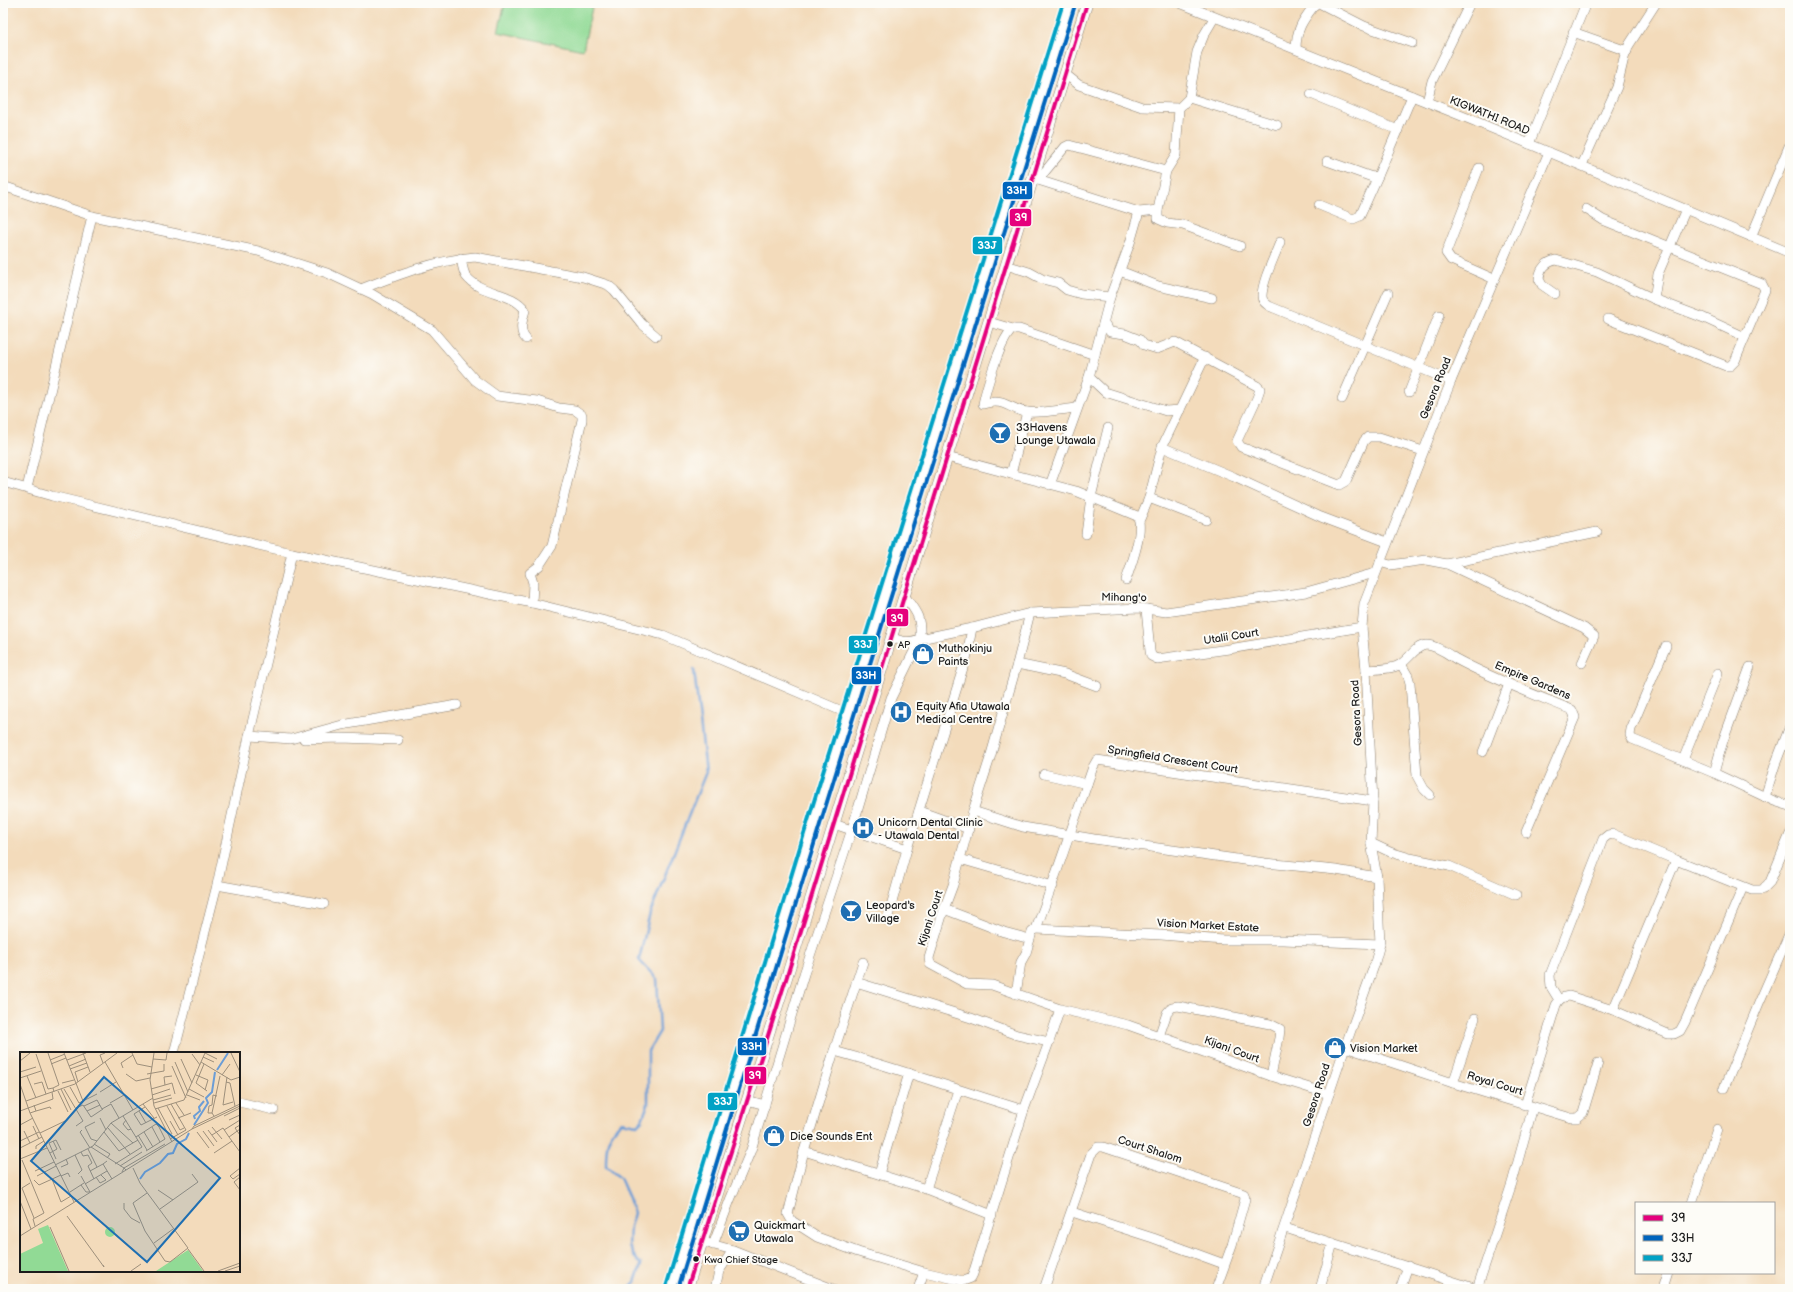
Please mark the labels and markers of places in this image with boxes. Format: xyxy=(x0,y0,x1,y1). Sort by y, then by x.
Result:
bar icon: 33Havens Lounge Utawala xyxy=(987,420,1013,446)
place label: 33Havens Lounge Utawala xyxy=(1016,421,1096,447)
marker: AP xyxy=(885,639,895,649)
place label: AP xyxy=(898,639,911,651)
shop icon: Muthokinju Paints xyxy=(910,641,936,667)
place label: Muthokinju Paints xyxy=(938,642,992,668)
hospital icon: Equity Afia Utawala Medical Centre xyxy=(888,699,914,725)
place label: Equity Afia Utawala Medical Centre xyxy=(916,700,1010,726)
hospital icon: Unicorn Dental Clinic - Utawala Dental xyxy=(850,815,876,841)
place label: Unicorn Dental Clinic - Utawala Dental xyxy=(878,816,983,842)
bar icon: Leopard's Village xyxy=(838,898,864,924)
place label: Leopard's Village xyxy=(866,899,915,925)
shop icon: Vision Market xyxy=(1322,1035,1348,1061)
place label: Vision Market xyxy=(1350,1042,1418,1055)
shop icon: Dice Sounds Ent xyxy=(761,1123,787,1149)
place label: Dice Sounds Ent xyxy=(790,1130,873,1143)
supermarket icon: Quickmart Utawala xyxy=(726,1218,752,1244)
place label: Quickmart Utawala xyxy=(754,1219,806,1245)
marker: Kwa Chief Stage xyxy=(691,1254,701,1264)
place label: Kwa Chief Stage xyxy=(704,1254,778,1266)

